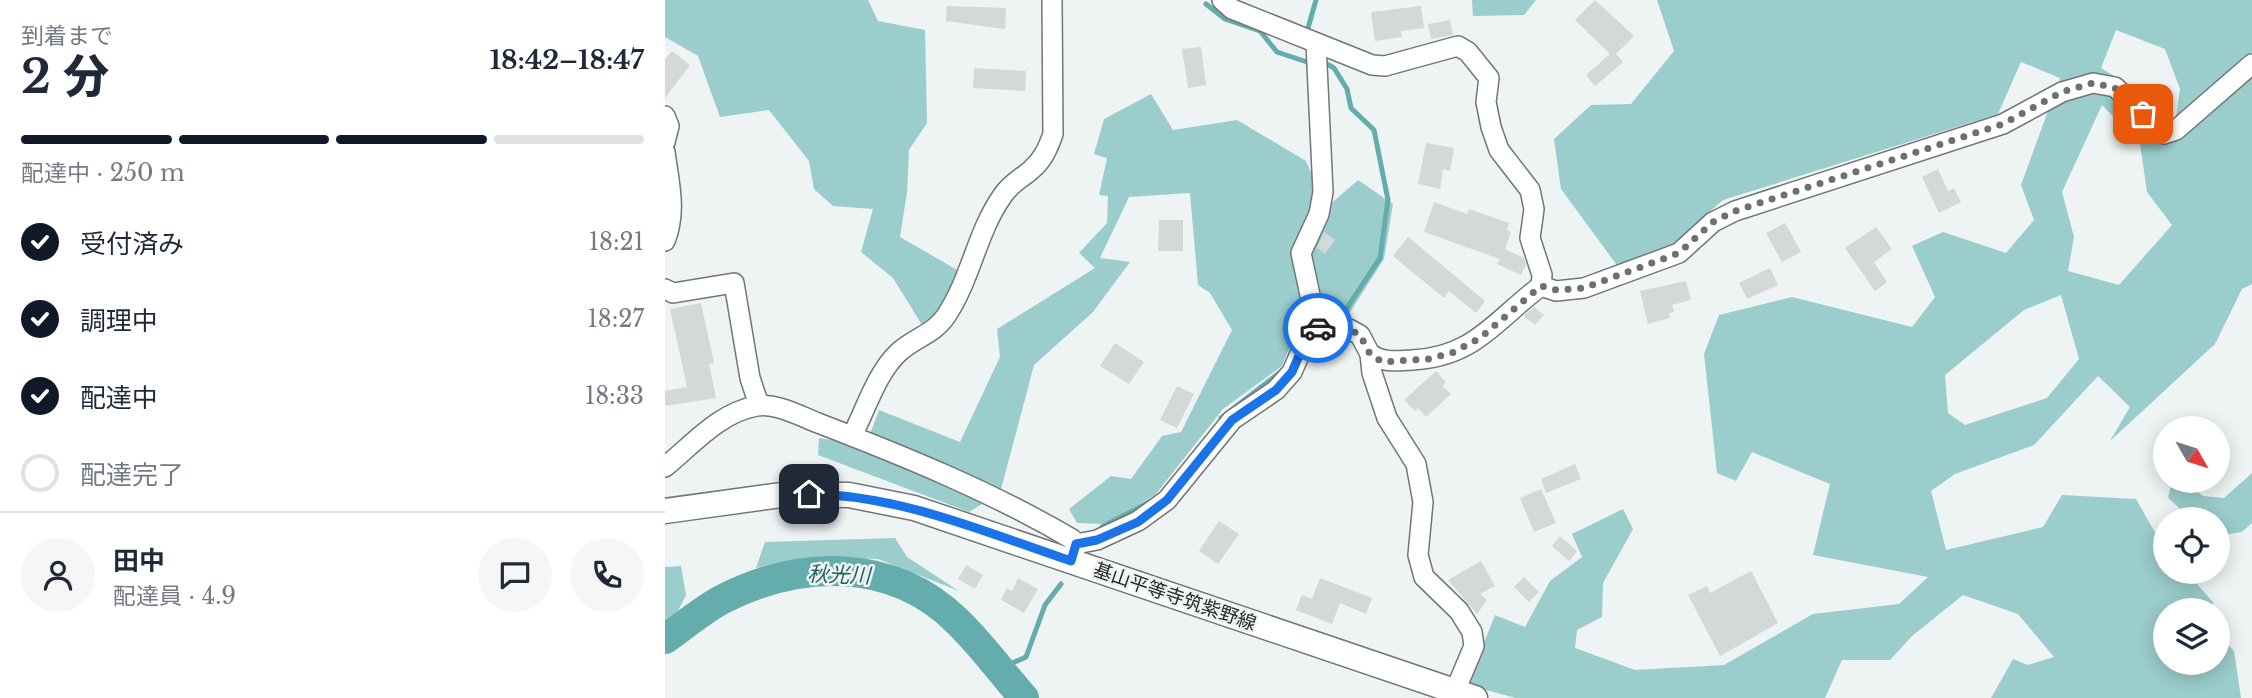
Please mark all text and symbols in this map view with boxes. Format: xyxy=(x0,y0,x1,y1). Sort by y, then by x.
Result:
text: 到着まで xyxy=(21,22,113,50)
text: 18:42–18:47 xyxy=(490,44,644,76)
text: 2 分 xyxy=(21,48,109,105)
pin xyxy=(2113,84,2173,144)
icon: bag xyxy=(2124,95,2162,133)
text: 配達中 · 250 m xyxy=(21,159,185,187)
icon: check xyxy=(21,223,59,261)
text: 受付済み xyxy=(80,228,184,260)
text: 18:21 xyxy=(589,228,644,256)
courier xyxy=(1283,293,1353,363)
icon: check xyxy=(21,300,59,338)
text: 調理中 xyxy=(80,305,158,337)
text: 18:27 xyxy=(588,305,644,333)
icon: car xyxy=(1299,309,1337,347)
icon: check xyxy=(21,377,59,415)
text: 配達中 xyxy=(80,382,158,414)
text: 18:33 xyxy=(585,382,644,410)
north arrow xyxy=(2153,416,2229,494)
map controls xyxy=(2153,416,2230,675)
text: 配達完了 xyxy=(80,459,184,491)
pin xyxy=(779,464,839,524)
icon: home xyxy=(790,475,828,513)
button: locate xyxy=(2153,507,2230,584)
button: person xyxy=(21,538,95,612)
button: chat xyxy=(478,538,552,612)
button: phone xyxy=(570,538,644,612)
text: 田中 xyxy=(113,545,165,577)
street label: 基山平等寺筑紫野線 xyxy=(1090,558,1259,635)
water label: 秋光川 xyxy=(807,561,873,589)
text: 配達員 · 4.9 xyxy=(113,582,236,610)
button: layers xyxy=(2153,598,2230,675)

